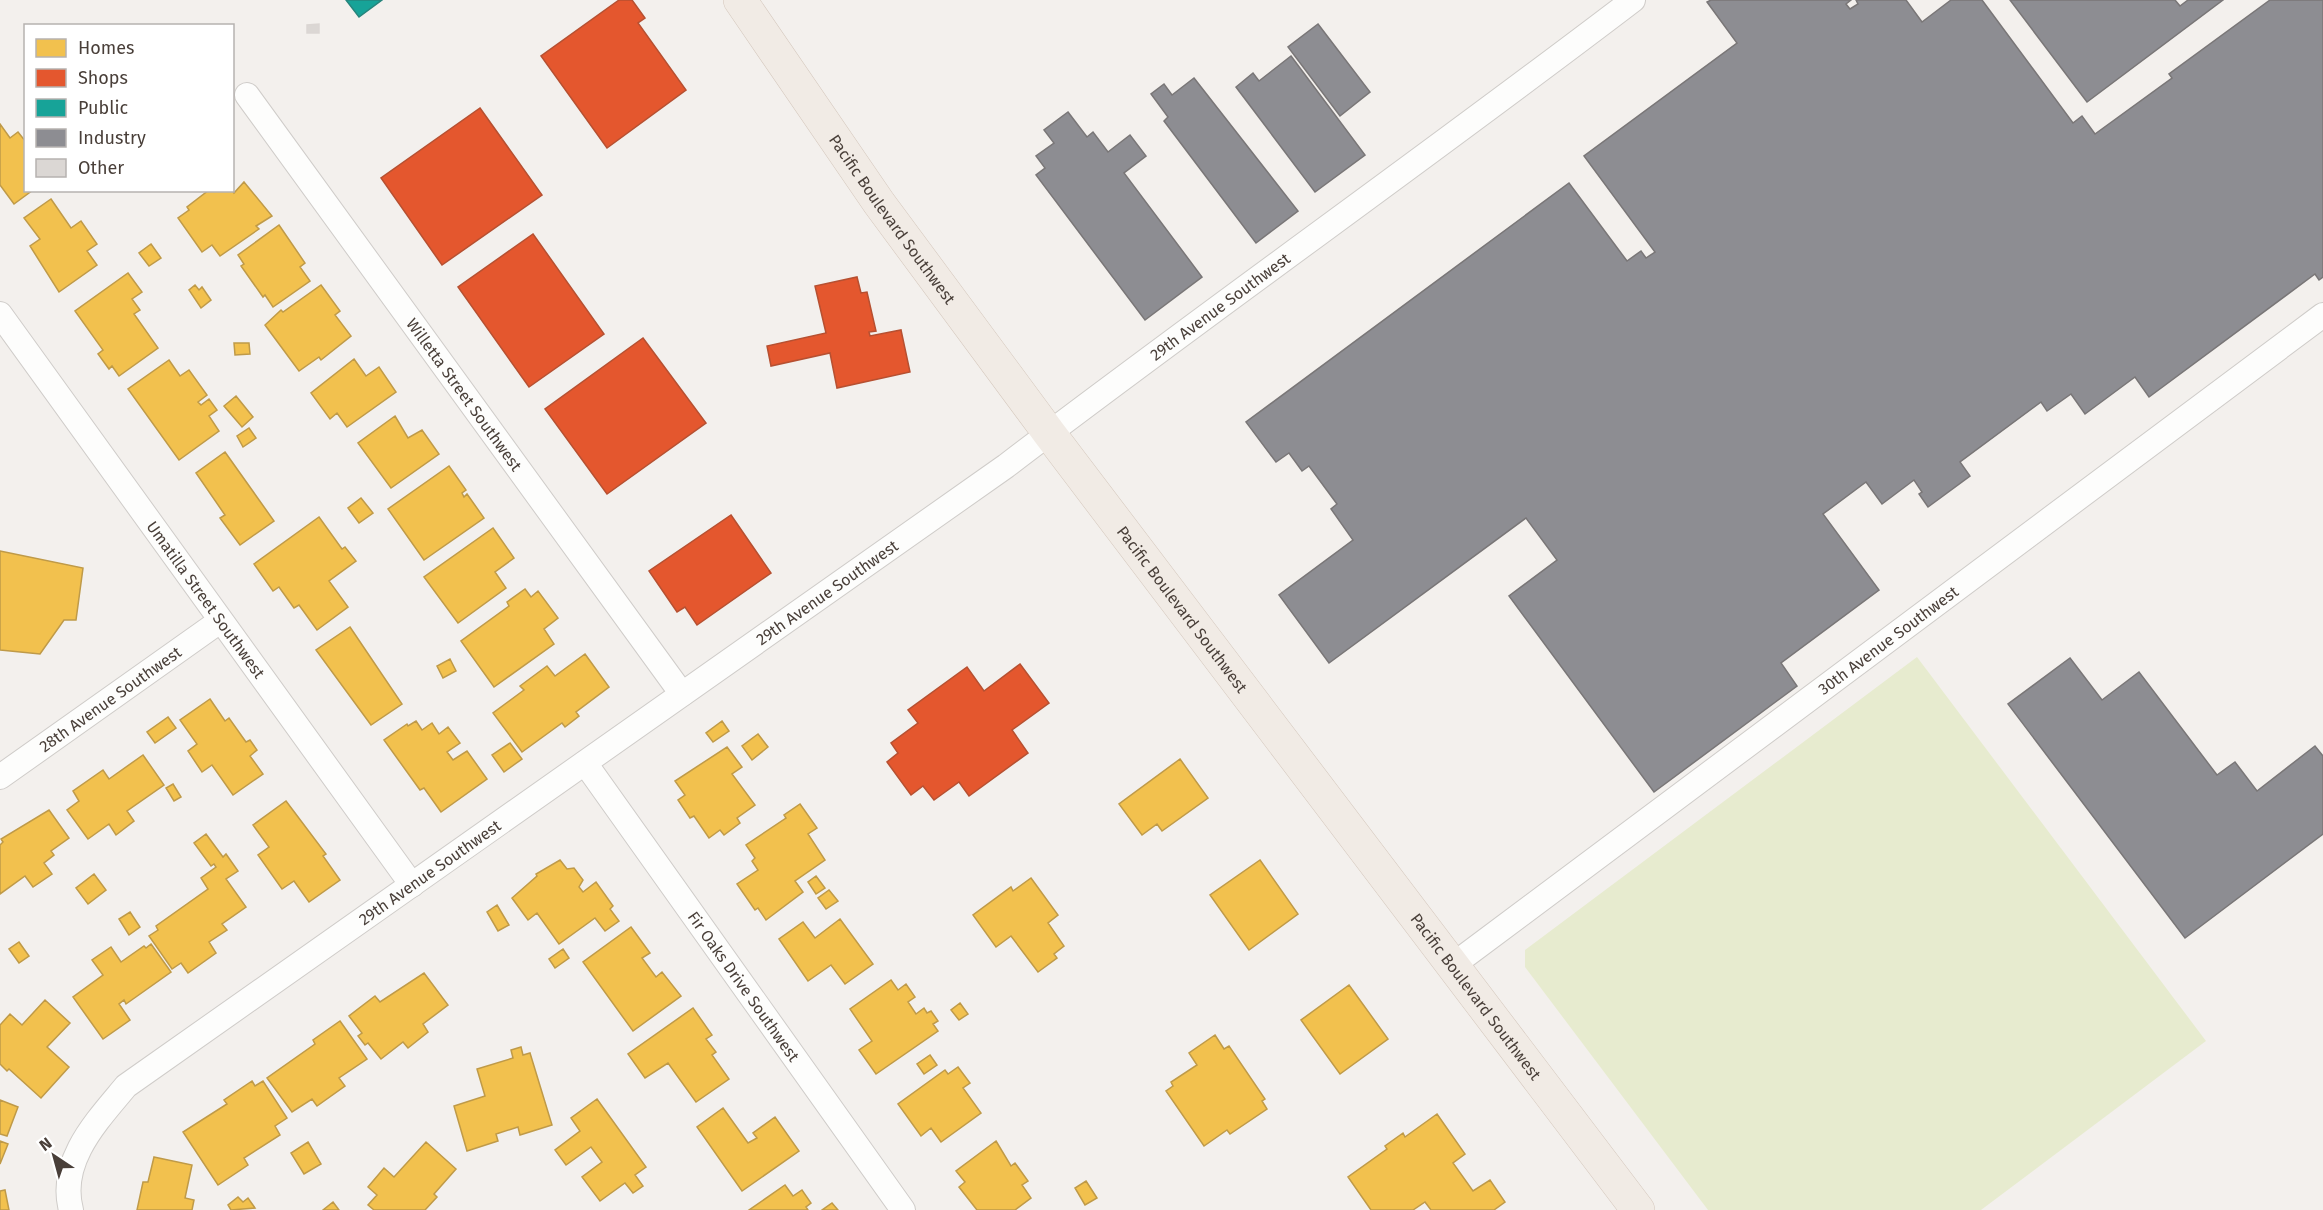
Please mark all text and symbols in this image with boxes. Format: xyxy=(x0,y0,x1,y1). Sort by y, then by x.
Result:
legend xyxy=(24,24,234,192)
text: Homes xyxy=(78,37,134,59)
text: Shops xyxy=(78,67,128,89)
text: Public xyxy=(78,97,128,119)
text: Industry xyxy=(78,127,146,149)
street label: Pacific Boulevard Southwest xyxy=(825,131,960,308)
text: Other xyxy=(78,157,124,179)
street label: 29th Avenue Southwest xyxy=(1146,248,1294,364)
street label: Willetta Street Southwest xyxy=(403,314,526,475)
street label: Umatilla Street Southwest xyxy=(143,517,269,682)
street label: Pacific Boulevard Southwest xyxy=(1113,522,1252,696)
street label: 29th Avenue Southwest xyxy=(752,536,902,649)
street label: 30th Avenue Southwest xyxy=(1814,581,1962,698)
street label: 28th Avenue Southwest xyxy=(35,642,185,756)
street label: 29th Avenue Southwest xyxy=(355,815,504,929)
street label: Fir Oaks Drive Southwest xyxy=(684,908,804,1065)
street label: Pacific Boulevard Southwest xyxy=(1407,909,1545,1084)
north arrow xyxy=(24,1126,84,1186)
text: N xyxy=(36,1133,55,1155)

